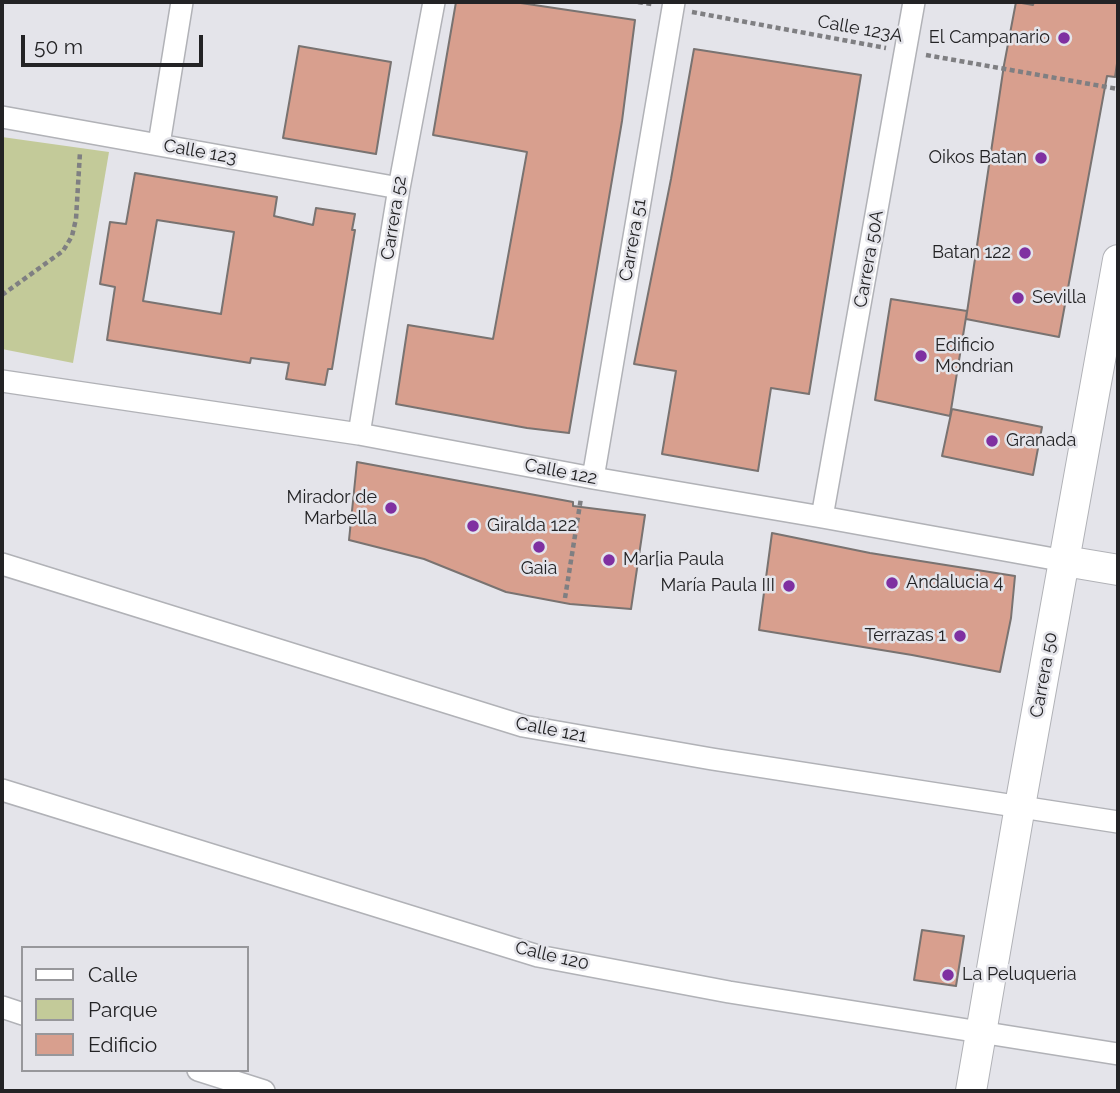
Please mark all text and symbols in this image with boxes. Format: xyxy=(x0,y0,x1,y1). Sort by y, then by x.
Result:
street label: Calle 123A xyxy=(816,11,904,47)
scale bar xyxy=(24,21,206,65)
place label: El Campanario xyxy=(929,27,1050,49)
marker: El Campanario xyxy=(1056,30,1072,46)
text: 50 m xyxy=(34,34,83,59)
street label: Calle 123 xyxy=(162,135,238,169)
place label: Oikos Batan xyxy=(928,147,1027,169)
marker: Oikos Batan xyxy=(1033,150,1049,166)
street label: Carrera 52 xyxy=(377,174,411,262)
street label: Carrera 51 xyxy=(615,197,651,283)
street label: Carrera 50A xyxy=(850,209,888,309)
place label: Batan 122 xyxy=(932,242,1011,264)
marker: Batan 122 xyxy=(1017,245,1033,261)
place label: Sevilla xyxy=(1032,287,1086,309)
marker: Sevilla xyxy=(1010,290,1026,306)
place label: Edificio Mondrian xyxy=(935,335,1014,378)
marker: Edificio Mondrian xyxy=(913,348,929,364)
place label: Granada xyxy=(1006,430,1076,452)
marker: Granada xyxy=(984,433,1000,449)
street label: Calle 122 xyxy=(523,454,599,490)
place label: Mirador de Marbella xyxy=(287,487,377,530)
marker: Mirador de Marbella xyxy=(383,500,399,516)
place label: Giralda 122 xyxy=(487,515,577,537)
marker: Giralda 122 xyxy=(465,518,481,534)
marker: Gaia xyxy=(531,539,547,555)
place label: Mar[ia Paula xyxy=(623,549,724,571)
marker: Mar[ia Paula xyxy=(601,552,617,568)
place label: Gaia xyxy=(521,558,557,580)
place label: Andalucia 4 xyxy=(906,572,1003,594)
place label: María Paula III xyxy=(661,575,775,597)
marker: Andalucia 4 xyxy=(884,575,900,591)
marker: María Paula III xyxy=(781,578,797,594)
place label: Terrazas 1 xyxy=(864,625,946,647)
marker: Terrazas 1 xyxy=(952,628,968,644)
street label: Carrera 50 xyxy=(1026,630,1062,720)
street label: Calle 121 xyxy=(514,713,588,747)
street label: Calle 120 xyxy=(513,937,591,975)
legend xyxy=(21,946,248,1072)
text: Calle xyxy=(88,962,138,987)
place label: La Peluqueria xyxy=(962,964,1076,986)
marker: La Peluqueria xyxy=(940,967,956,983)
text: Parque xyxy=(88,997,157,1022)
text: Edificio xyxy=(88,1032,157,1057)

